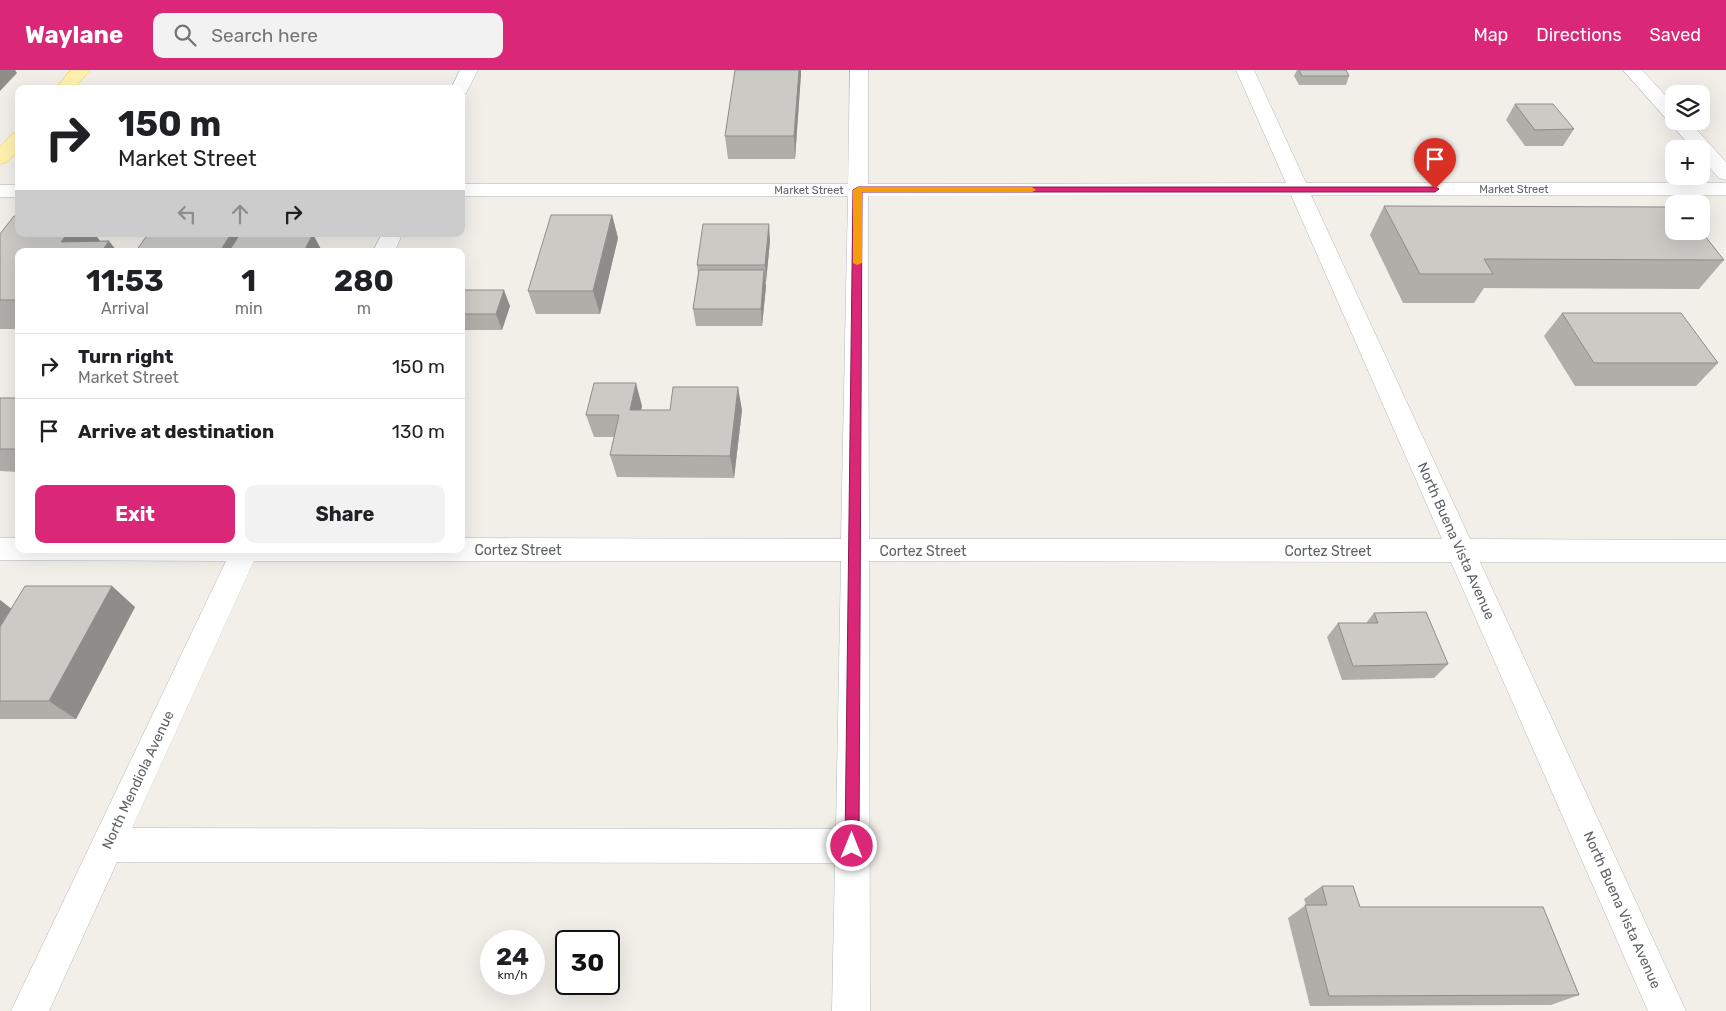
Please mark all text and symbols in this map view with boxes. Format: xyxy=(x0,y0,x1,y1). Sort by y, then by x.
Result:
search box xyxy=(153,13,503,58)
text: Waylane xyxy=(25,21,123,49)
icon: search xyxy=(171,21,199,49)
text: Search here xyxy=(211,24,318,47)
text: Map xyxy=(1473,24,1508,46)
text: Directions xyxy=(1536,24,1622,46)
text: Saved xyxy=(1650,24,1701,46)
map controls xyxy=(1665,85,1710,240)
button: layers xyxy=(1665,85,1710,130)
text: 150 m xyxy=(118,103,221,145)
icon: right xyxy=(35,105,100,170)
pin xyxy=(1414,138,1456,189)
button: + xyxy=(1665,140,1710,185)
text: Market Street xyxy=(118,145,257,172)
icon: arrive xyxy=(1421,145,1449,173)
street label: Market Street xyxy=(1479,183,1549,196)
street label: Market Street xyxy=(774,184,844,197)
button: − xyxy=(1665,195,1710,240)
icon: left xyxy=(173,200,201,228)
icon: ahead xyxy=(226,200,254,228)
icon: right xyxy=(279,200,307,228)
text: 11:53 xyxy=(86,263,164,299)
text: 1 xyxy=(241,263,256,299)
text: 280 xyxy=(334,263,394,299)
text: Arrival xyxy=(101,299,149,318)
text: min xyxy=(235,299,263,318)
text: m xyxy=(357,299,371,318)
text: Turn right xyxy=(78,345,173,368)
icon: right xyxy=(35,352,63,380)
text: 150 m xyxy=(392,355,445,378)
text: Market Street xyxy=(78,368,179,387)
icon: arrive xyxy=(35,417,63,445)
text: Arrive at destination xyxy=(78,420,274,443)
text: 130 m xyxy=(392,420,445,443)
street label: North Buena Vista Avenue xyxy=(1414,460,1498,622)
button: Exit xyxy=(35,485,235,543)
button: Share xyxy=(245,485,445,543)
street label: Cortez Street xyxy=(474,542,562,559)
street label: Cortez Street xyxy=(879,543,967,560)
street label: Cortez Street xyxy=(1284,543,1372,560)
street label: North Mendiola Avenue xyxy=(98,708,178,852)
position arrow xyxy=(825,819,877,871)
street label: North Buena Vista Avenue xyxy=(1580,829,1664,991)
speed limit sign: 30 xyxy=(555,930,620,995)
text: 24 xyxy=(496,942,529,971)
text: km/h xyxy=(498,968,527,982)

